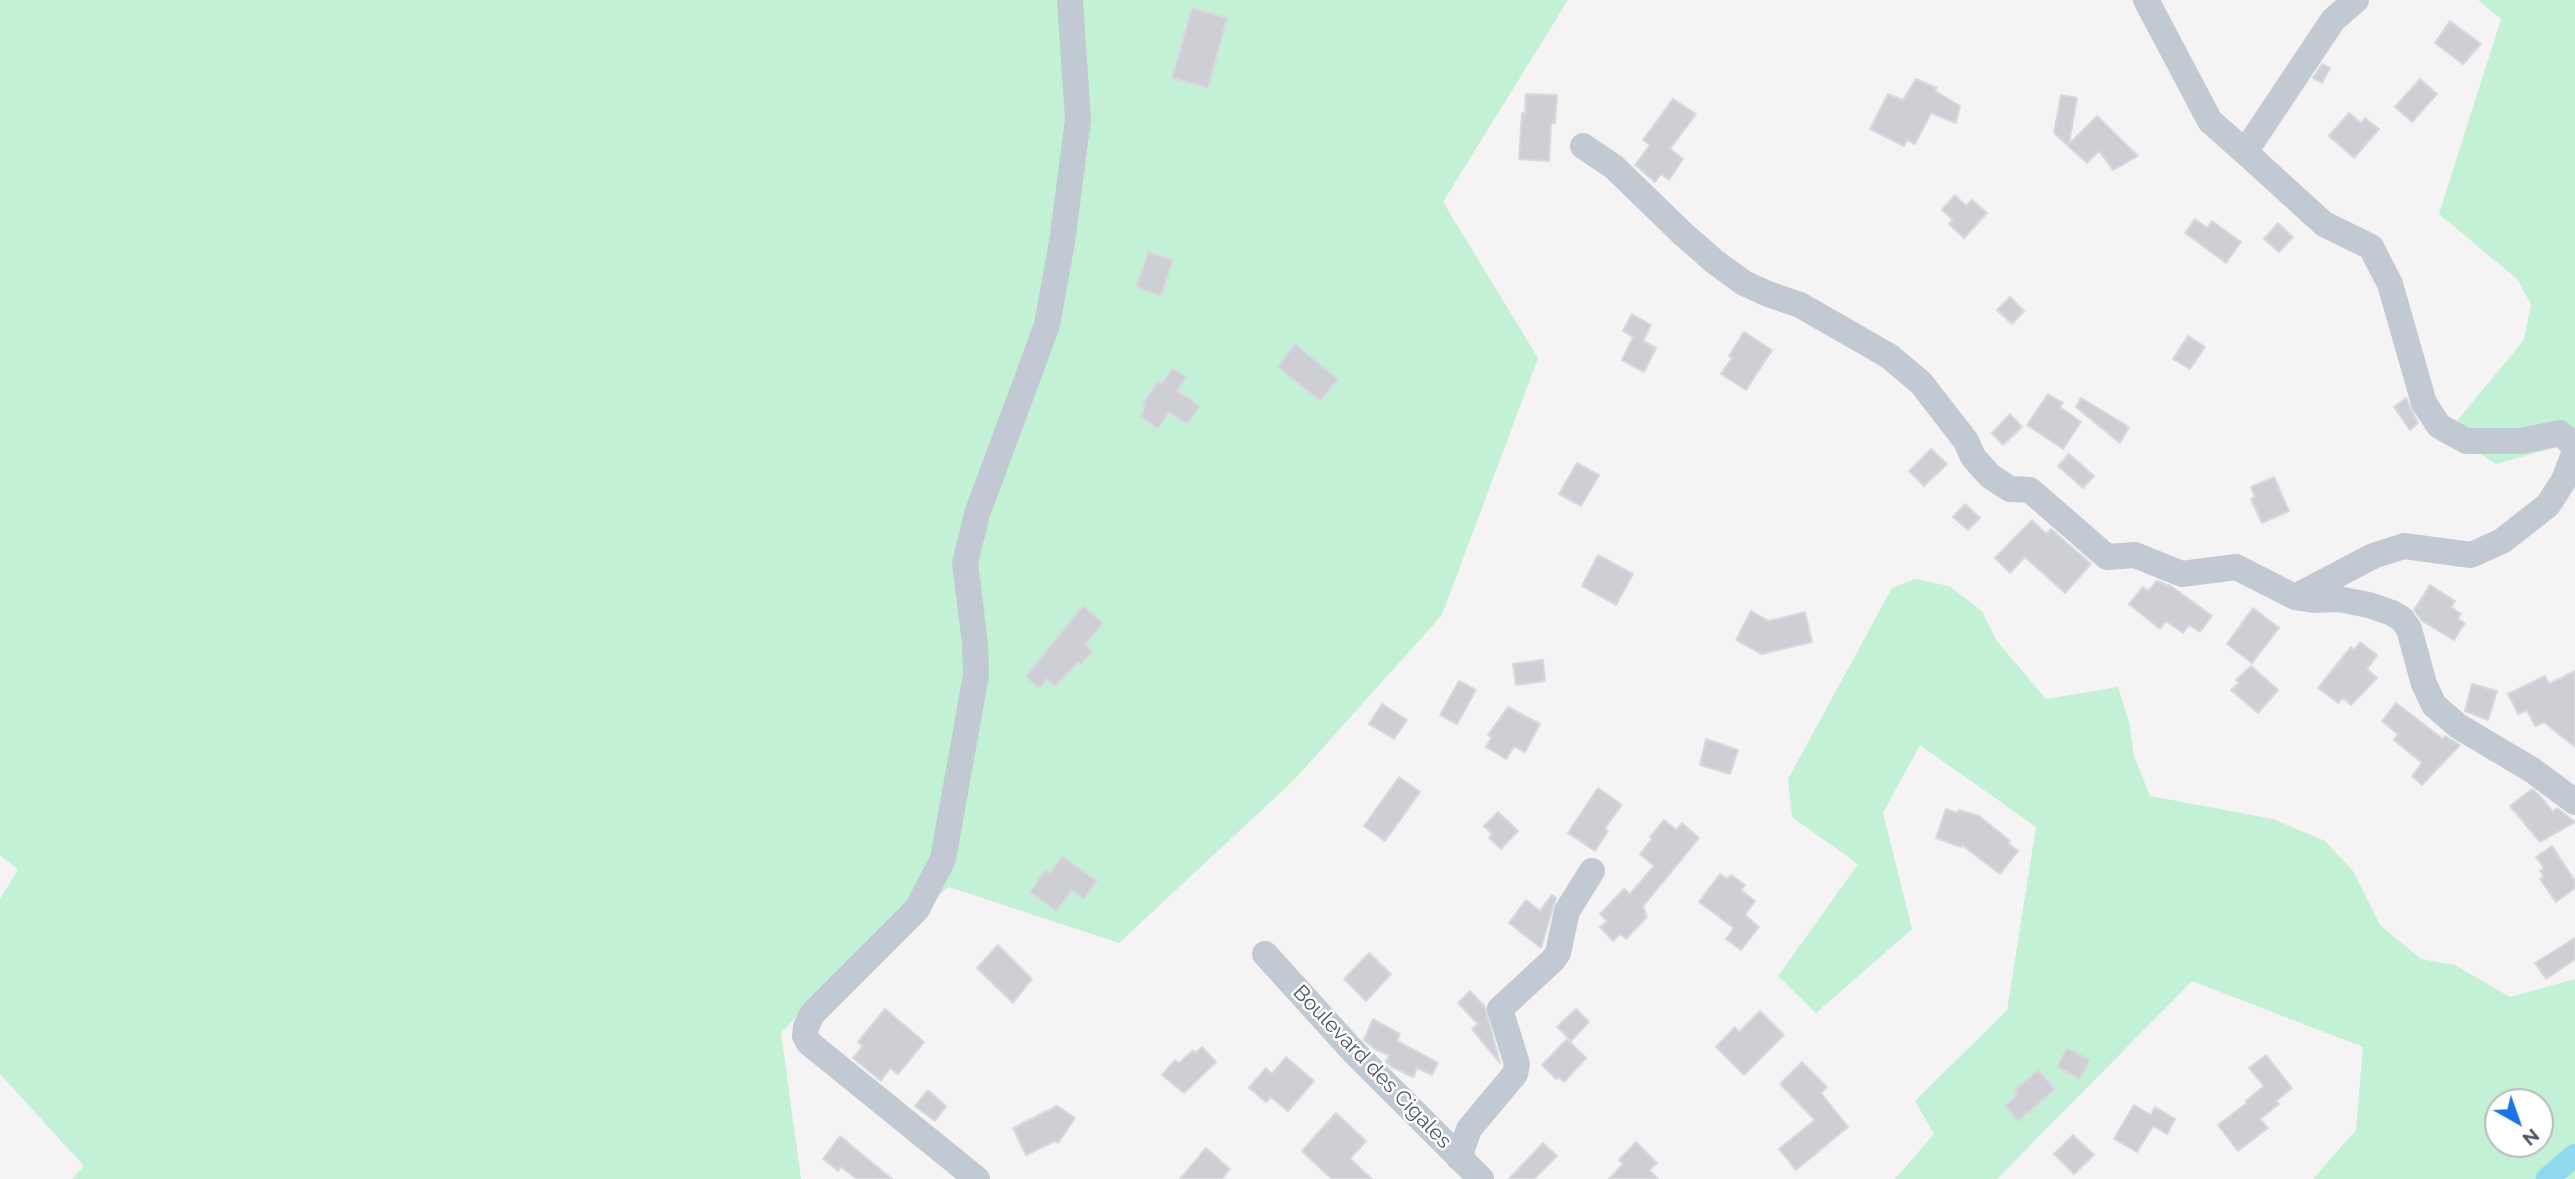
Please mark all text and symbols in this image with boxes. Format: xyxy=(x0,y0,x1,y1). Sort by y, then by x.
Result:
street label: Boulevard des Cigales xyxy=(1288,980,1456,1154)
north arrow xyxy=(2484,1088,2554,1158)
text: N xyxy=(2519,1124,2544,1151)

